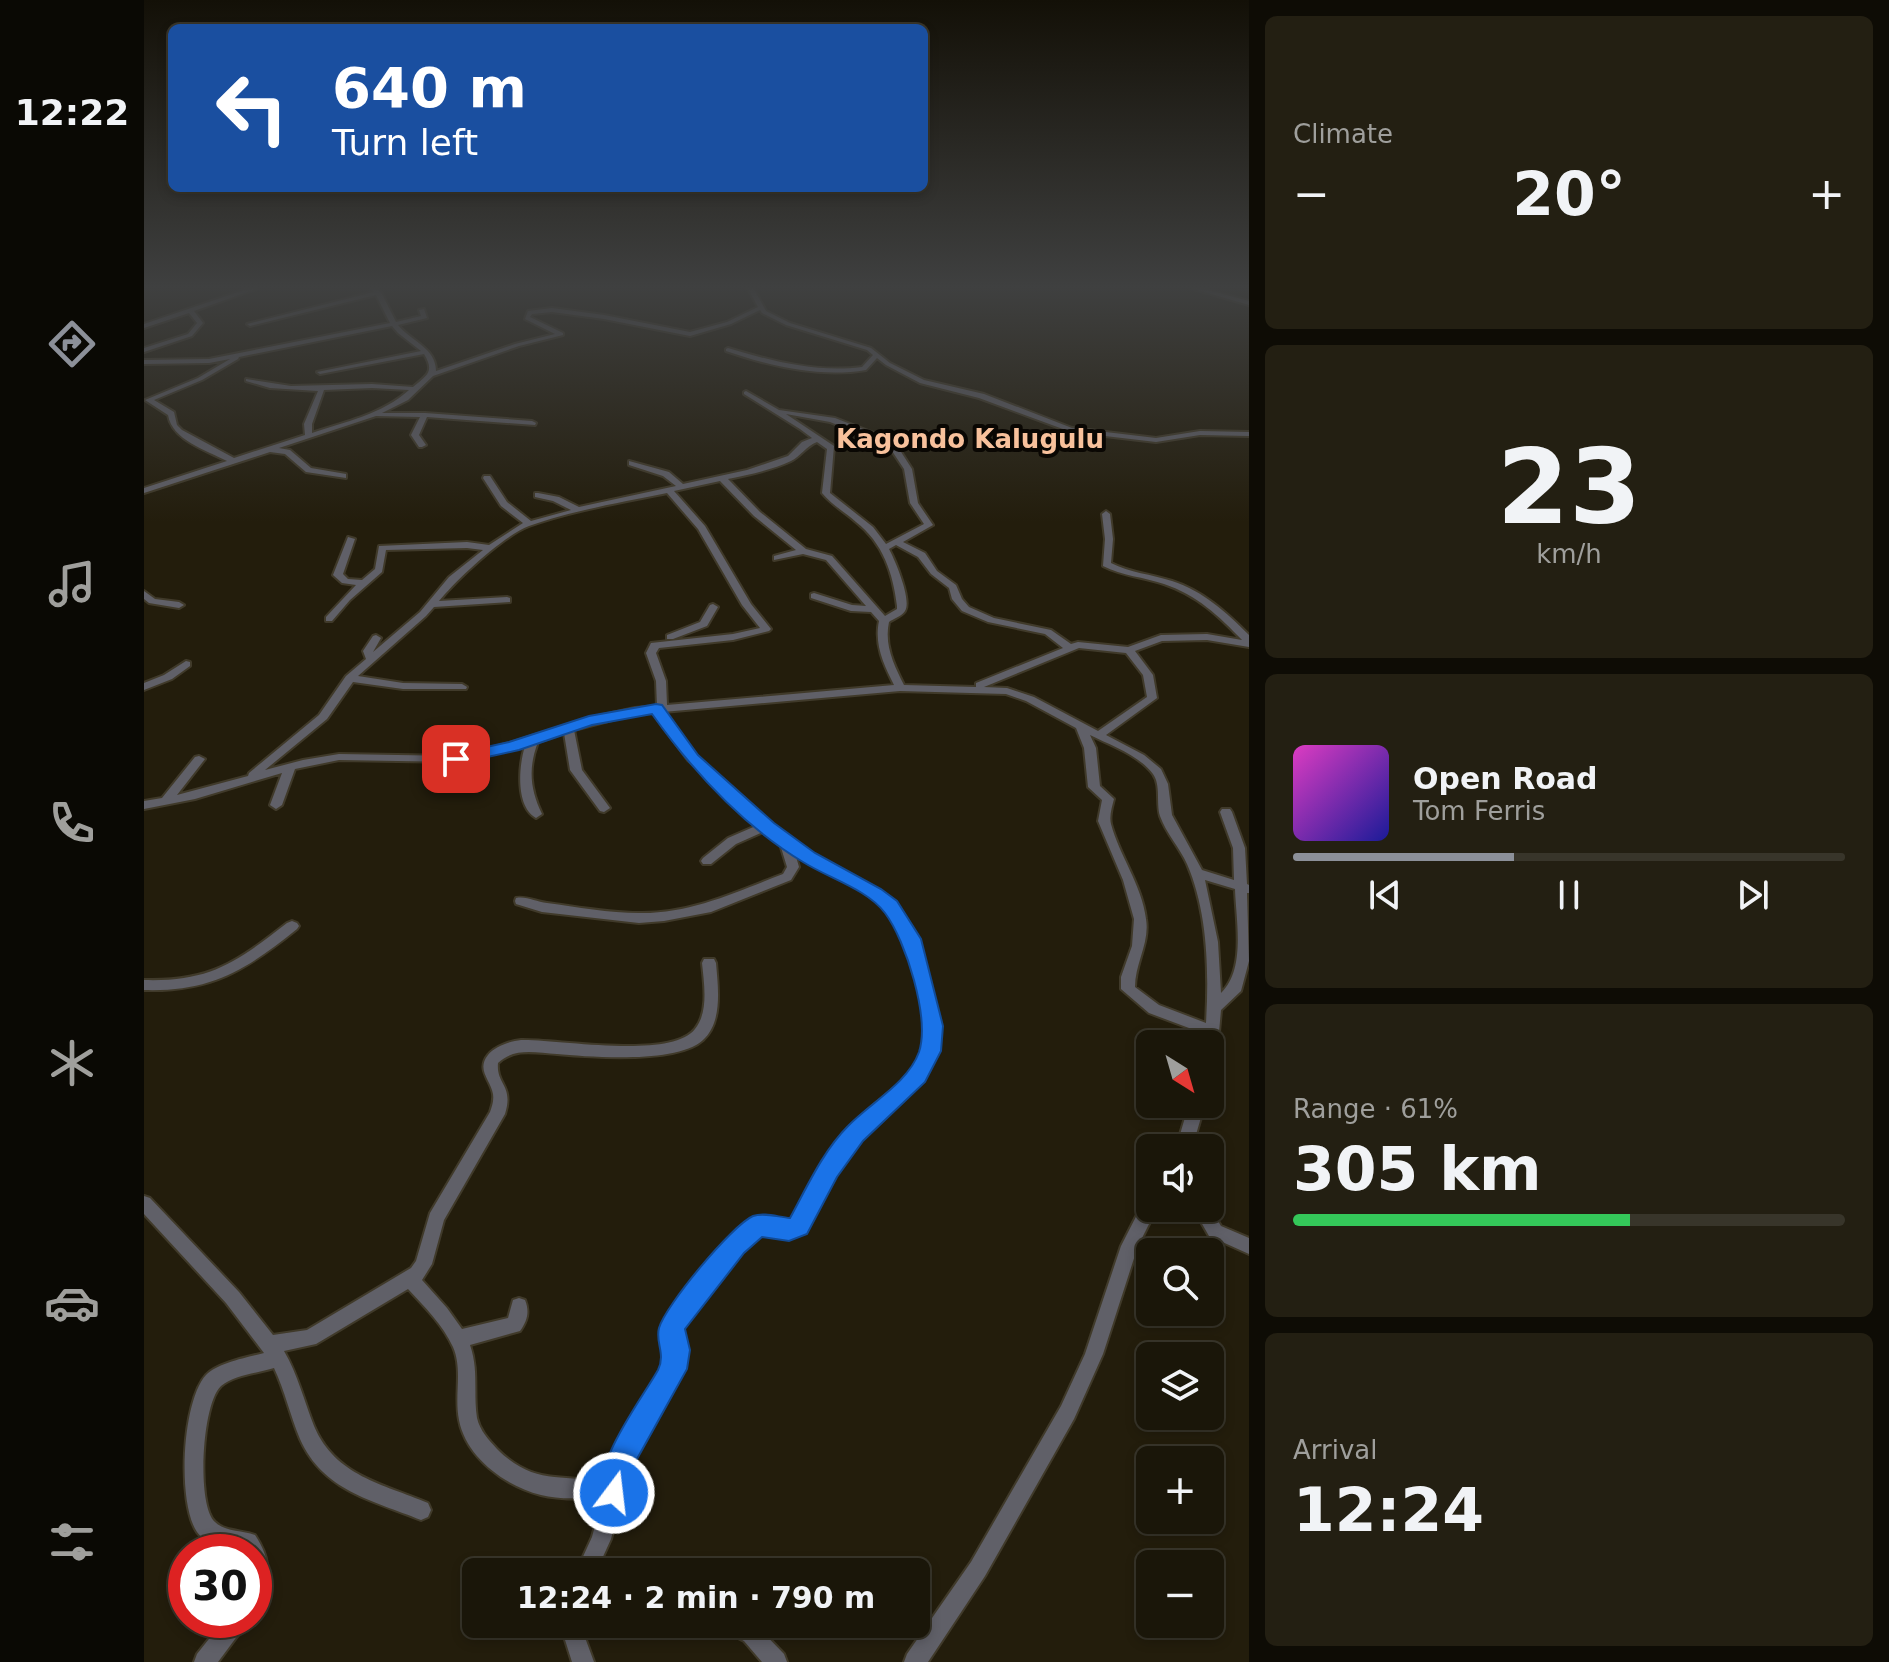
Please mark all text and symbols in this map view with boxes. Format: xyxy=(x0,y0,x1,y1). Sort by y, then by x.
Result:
text: 640 m xyxy=(332,55,527,120)
icon: left xyxy=(200,56,304,160)
text: 12:22 xyxy=(15,92,129,133)
text: Climate xyxy=(1293,119,1393,149)
text: Turn left xyxy=(332,122,478,163)
text: 20° xyxy=(1512,159,1626,229)
text: − xyxy=(1293,168,1330,219)
text: + xyxy=(1808,168,1845,219)
icon: directions xyxy=(44,316,100,372)
district label: Kagondo Kalugulu xyxy=(836,424,1104,454)
text: 23 xyxy=(1497,426,1641,548)
text: km/h xyxy=(1536,539,1602,569)
icon: music xyxy=(44,556,100,612)
pin xyxy=(422,725,490,793)
icon: arrive xyxy=(434,737,478,781)
text: Open Road xyxy=(1413,761,1598,796)
icon: phone xyxy=(44,795,100,851)
text: Tom Ferris xyxy=(1413,796,1545,826)
icon: previous xyxy=(1363,873,1407,917)
icon: pause xyxy=(1547,873,1591,917)
icon: next xyxy=(1731,873,1775,917)
north arrow xyxy=(1136,1030,1224,1118)
map controls xyxy=(1136,1030,1224,1638)
icon: climate xyxy=(44,1035,100,1091)
text: Range · 61% xyxy=(1293,1094,1458,1124)
button: sound xyxy=(1136,1134,1224,1222)
text: 305 km xyxy=(1293,1134,1542,1204)
button: search xyxy=(1136,1238,1224,1326)
icon: car xyxy=(44,1275,100,1331)
button: layers xyxy=(1136,1342,1224,1430)
text: Arrival xyxy=(1293,1435,1377,1465)
button: + xyxy=(1136,1446,1224,1534)
position arrow xyxy=(572,1451,656,1535)
text: 12:24 xyxy=(1293,1475,1484,1545)
icon: filters xyxy=(44,1514,100,1570)
speed limit sign: 30 xyxy=(168,1534,272,1638)
button: − xyxy=(1136,1550,1224,1638)
text: 12:24 · 2 min · 790 m xyxy=(517,1580,875,1615)

